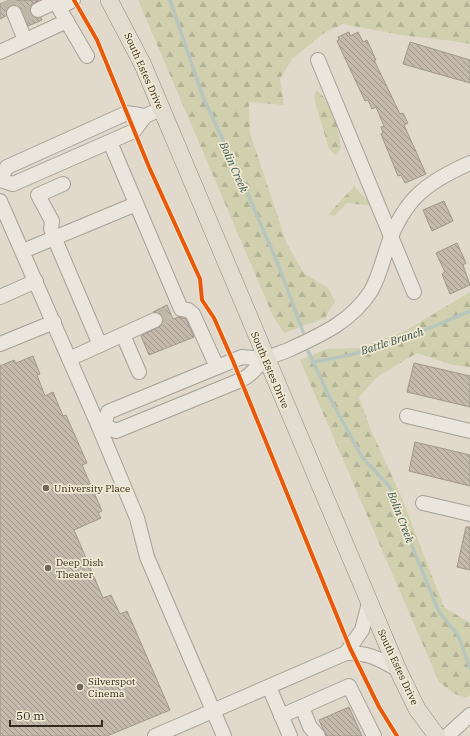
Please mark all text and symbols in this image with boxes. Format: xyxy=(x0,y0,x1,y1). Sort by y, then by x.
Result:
street label: South Estes Drive xyxy=(121,31,167,111)
water label: Bolin Creek xyxy=(216,139,251,195)
water label: Battle Branch xyxy=(358,324,425,358)
street label: South Estes Drive xyxy=(248,330,292,410)
place label: University Place xyxy=(54,482,130,495)
marker: University Place xyxy=(41,483,51,493)
water label: Bolin Creek xyxy=(384,488,417,545)
place label: Deep Dish Theater xyxy=(56,556,104,581)
marker: Deep Dish Theater xyxy=(43,563,53,573)
street label: South Estes Drive xyxy=(375,627,421,707)
place label: Silverspot Cinema xyxy=(88,675,136,700)
marker: Silverspot Cinema xyxy=(75,682,85,692)
scale bar xyxy=(10,702,102,728)
text: 50 m xyxy=(16,708,45,723)

